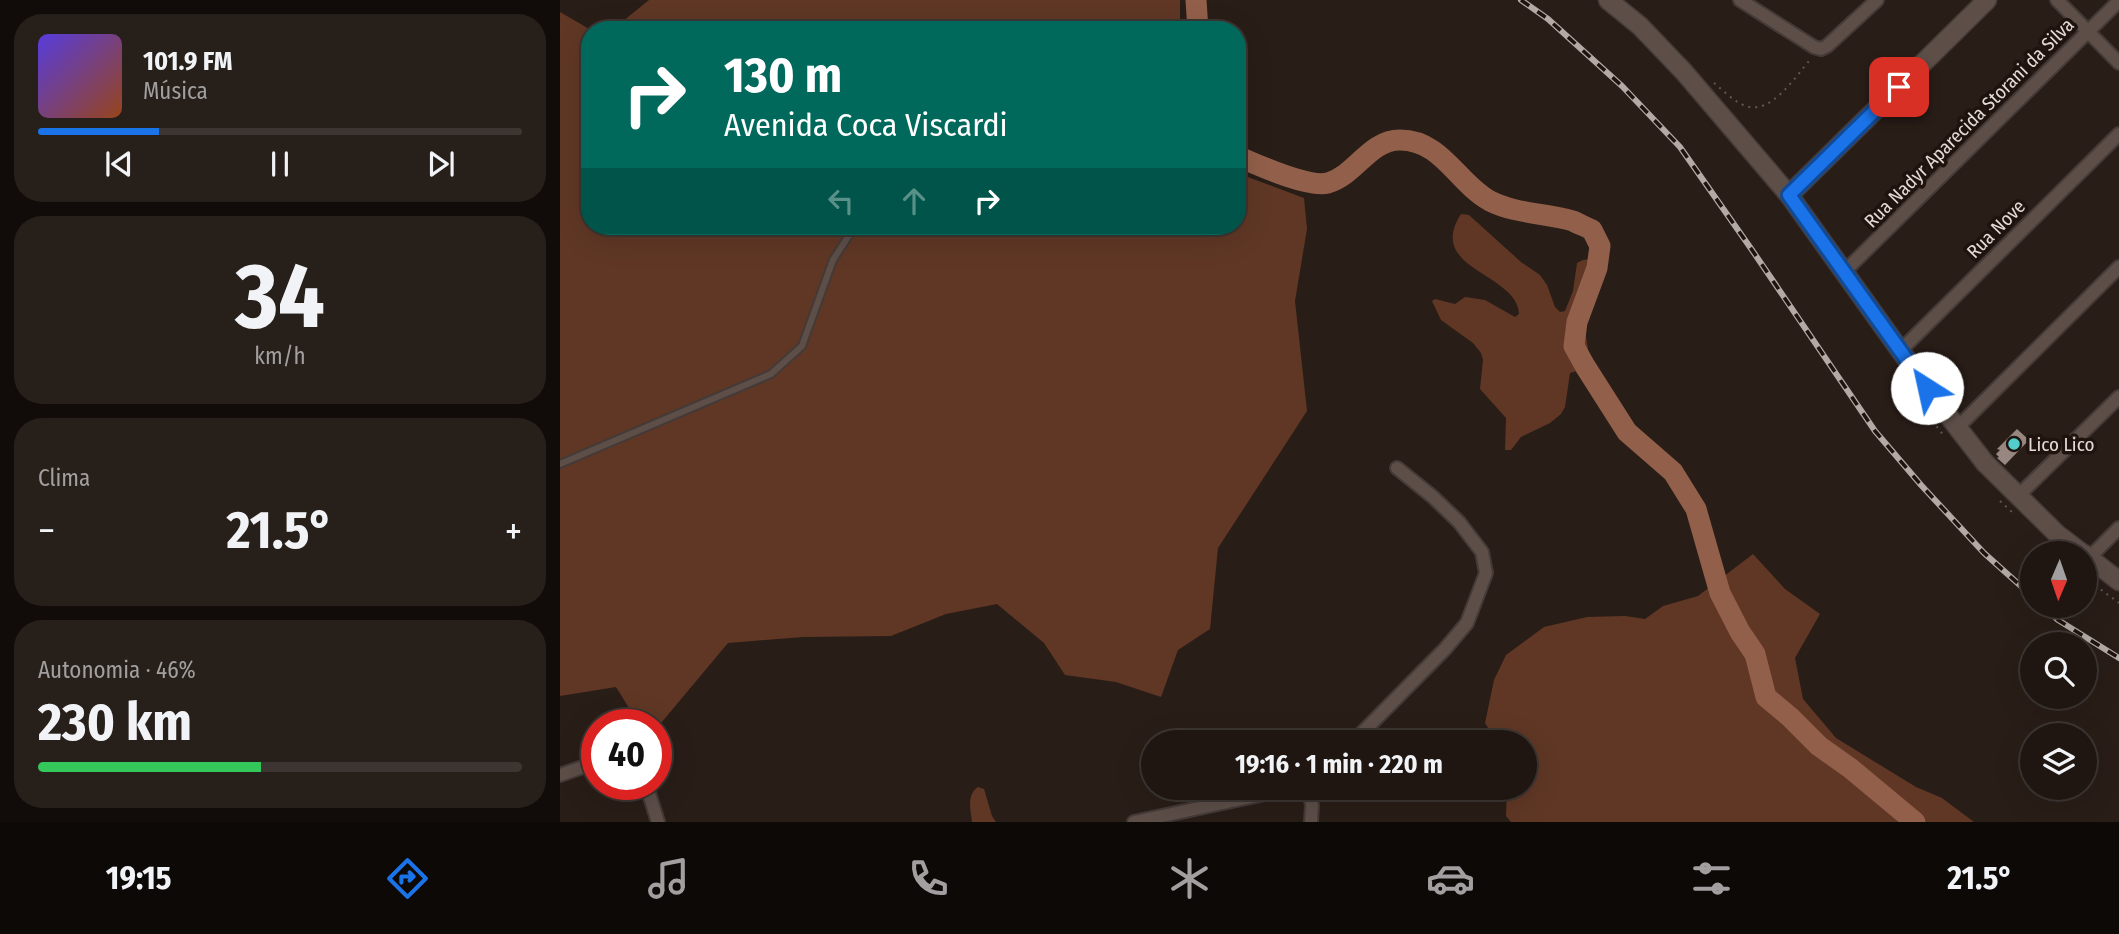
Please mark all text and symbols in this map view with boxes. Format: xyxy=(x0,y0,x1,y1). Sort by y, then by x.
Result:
street label: Rua Nadyr Aparecida Storani da Silva xyxy=(1859,13,2079,233)
text: 101.9 FM xyxy=(143,46,232,77)
text: 130 m xyxy=(724,46,842,105)
icon: right xyxy=(609,49,700,140)
pin xyxy=(1869,57,1929,117)
icon: arrive xyxy=(1880,68,1918,106)
text: Música xyxy=(143,77,208,105)
text: Avenida Coca Viscardi xyxy=(724,106,1008,144)
icon: previous xyxy=(100,145,138,183)
icon: pause xyxy=(261,145,299,183)
icon: next xyxy=(422,145,460,183)
icon: left xyxy=(822,182,860,220)
icon: ahead xyxy=(895,182,933,220)
icon: right xyxy=(968,182,1006,220)
street label: Rua Nove xyxy=(1962,195,2030,263)
text: 34 xyxy=(235,242,325,351)
text: km/h xyxy=(254,342,306,370)
position arrow xyxy=(1890,351,1964,425)
place label: Lico Lico xyxy=(2028,433,2094,456)
marker: Lico Lico xyxy=(2006,436,2022,452)
text: Clima xyxy=(38,464,90,492)
text: 21.5° xyxy=(226,499,333,562)
text: − xyxy=(38,508,55,554)
text: + xyxy=(505,508,522,554)
north arrow xyxy=(2020,541,2096,618)
map controls xyxy=(2020,541,2097,800)
button: search xyxy=(2020,632,2097,709)
text: Autonomia · 46% xyxy=(38,656,196,684)
text: 230 km xyxy=(38,691,192,754)
speed limit sign: 40 xyxy=(581,709,672,800)
button: layers xyxy=(2020,723,2097,800)
text: 19:16 · 1 min · 220 m xyxy=(1235,749,1443,780)
icon: directions xyxy=(383,854,432,903)
icon: music xyxy=(644,854,693,903)
icon: phone xyxy=(904,854,953,903)
icon: climate xyxy=(1165,854,1214,903)
icon: car xyxy=(1426,854,1475,903)
icon: filters xyxy=(1687,854,1736,903)
text: 19:15 xyxy=(106,859,171,897)
text: 21.5° xyxy=(1947,859,2013,897)

